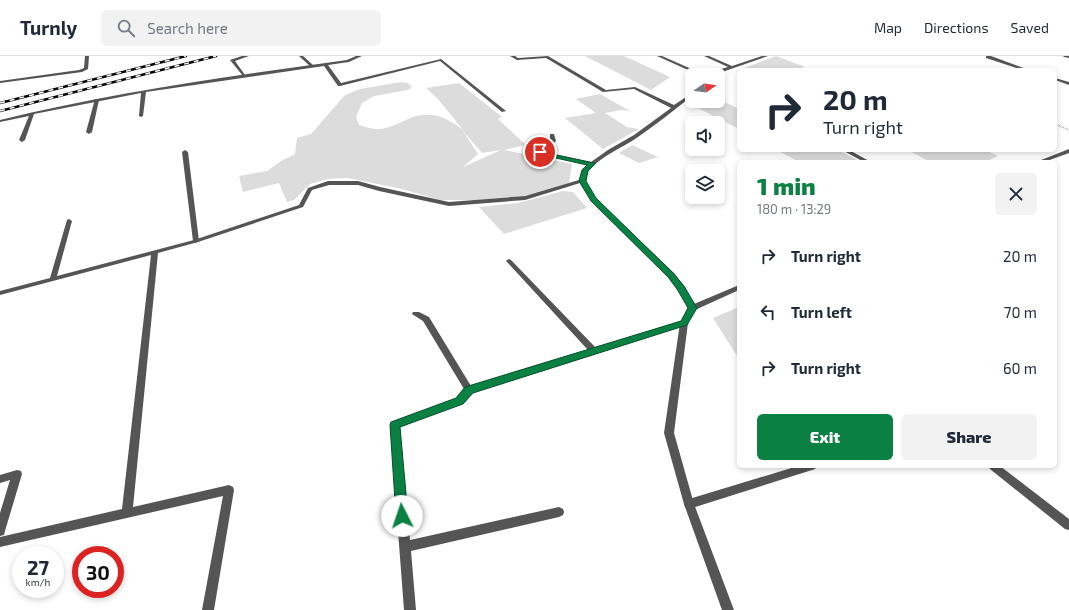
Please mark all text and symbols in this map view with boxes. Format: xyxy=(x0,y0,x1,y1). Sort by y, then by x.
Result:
search box xyxy=(101,10,381,46)
text: Turnly xyxy=(20,16,77,39)
icon: search xyxy=(115,17,137,39)
text: Search here xyxy=(147,19,228,37)
text: Map xyxy=(874,19,902,36)
text: Directions xyxy=(924,19,989,36)
text: Saved xyxy=(1011,19,1049,36)
north arrow xyxy=(685,68,725,108)
map controls xyxy=(685,68,725,204)
text: 20 m xyxy=(823,82,888,116)
icon: right xyxy=(757,84,809,136)
button: sound xyxy=(685,116,725,156)
text: Turn right xyxy=(823,116,903,138)
pin xyxy=(523,135,557,169)
icon: arrive xyxy=(529,141,551,163)
button: layers xyxy=(685,164,725,204)
text: 1 min xyxy=(757,171,816,200)
button: close xyxy=(995,173,1037,215)
text: 180 m · 13:29 xyxy=(757,201,831,217)
icon: right xyxy=(757,245,779,267)
text: Turn right xyxy=(791,247,861,265)
text: 20 m xyxy=(1003,247,1037,265)
icon: left xyxy=(757,301,779,323)
text: Turn left xyxy=(791,303,852,321)
text: 70 m xyxy=(1004,303,1037,321)
icon: right xyxy=(757,357,779,379)
text: Turn right xyxy=(791,359,861,377)
text: 60 m xyxy=(1003,359,1037,377)
button: Exit xyxy=(757,414,893,460)
button: Share xyxy=(901,414,1037,460)
position arrow xyxy=(381,495,423,537)
speed limit sign: 30 xyxy=(72,546,124,598)
text: 27 xyxy=(27,555,49,579)
text: km/h xyxy=(26,576,50,588)

